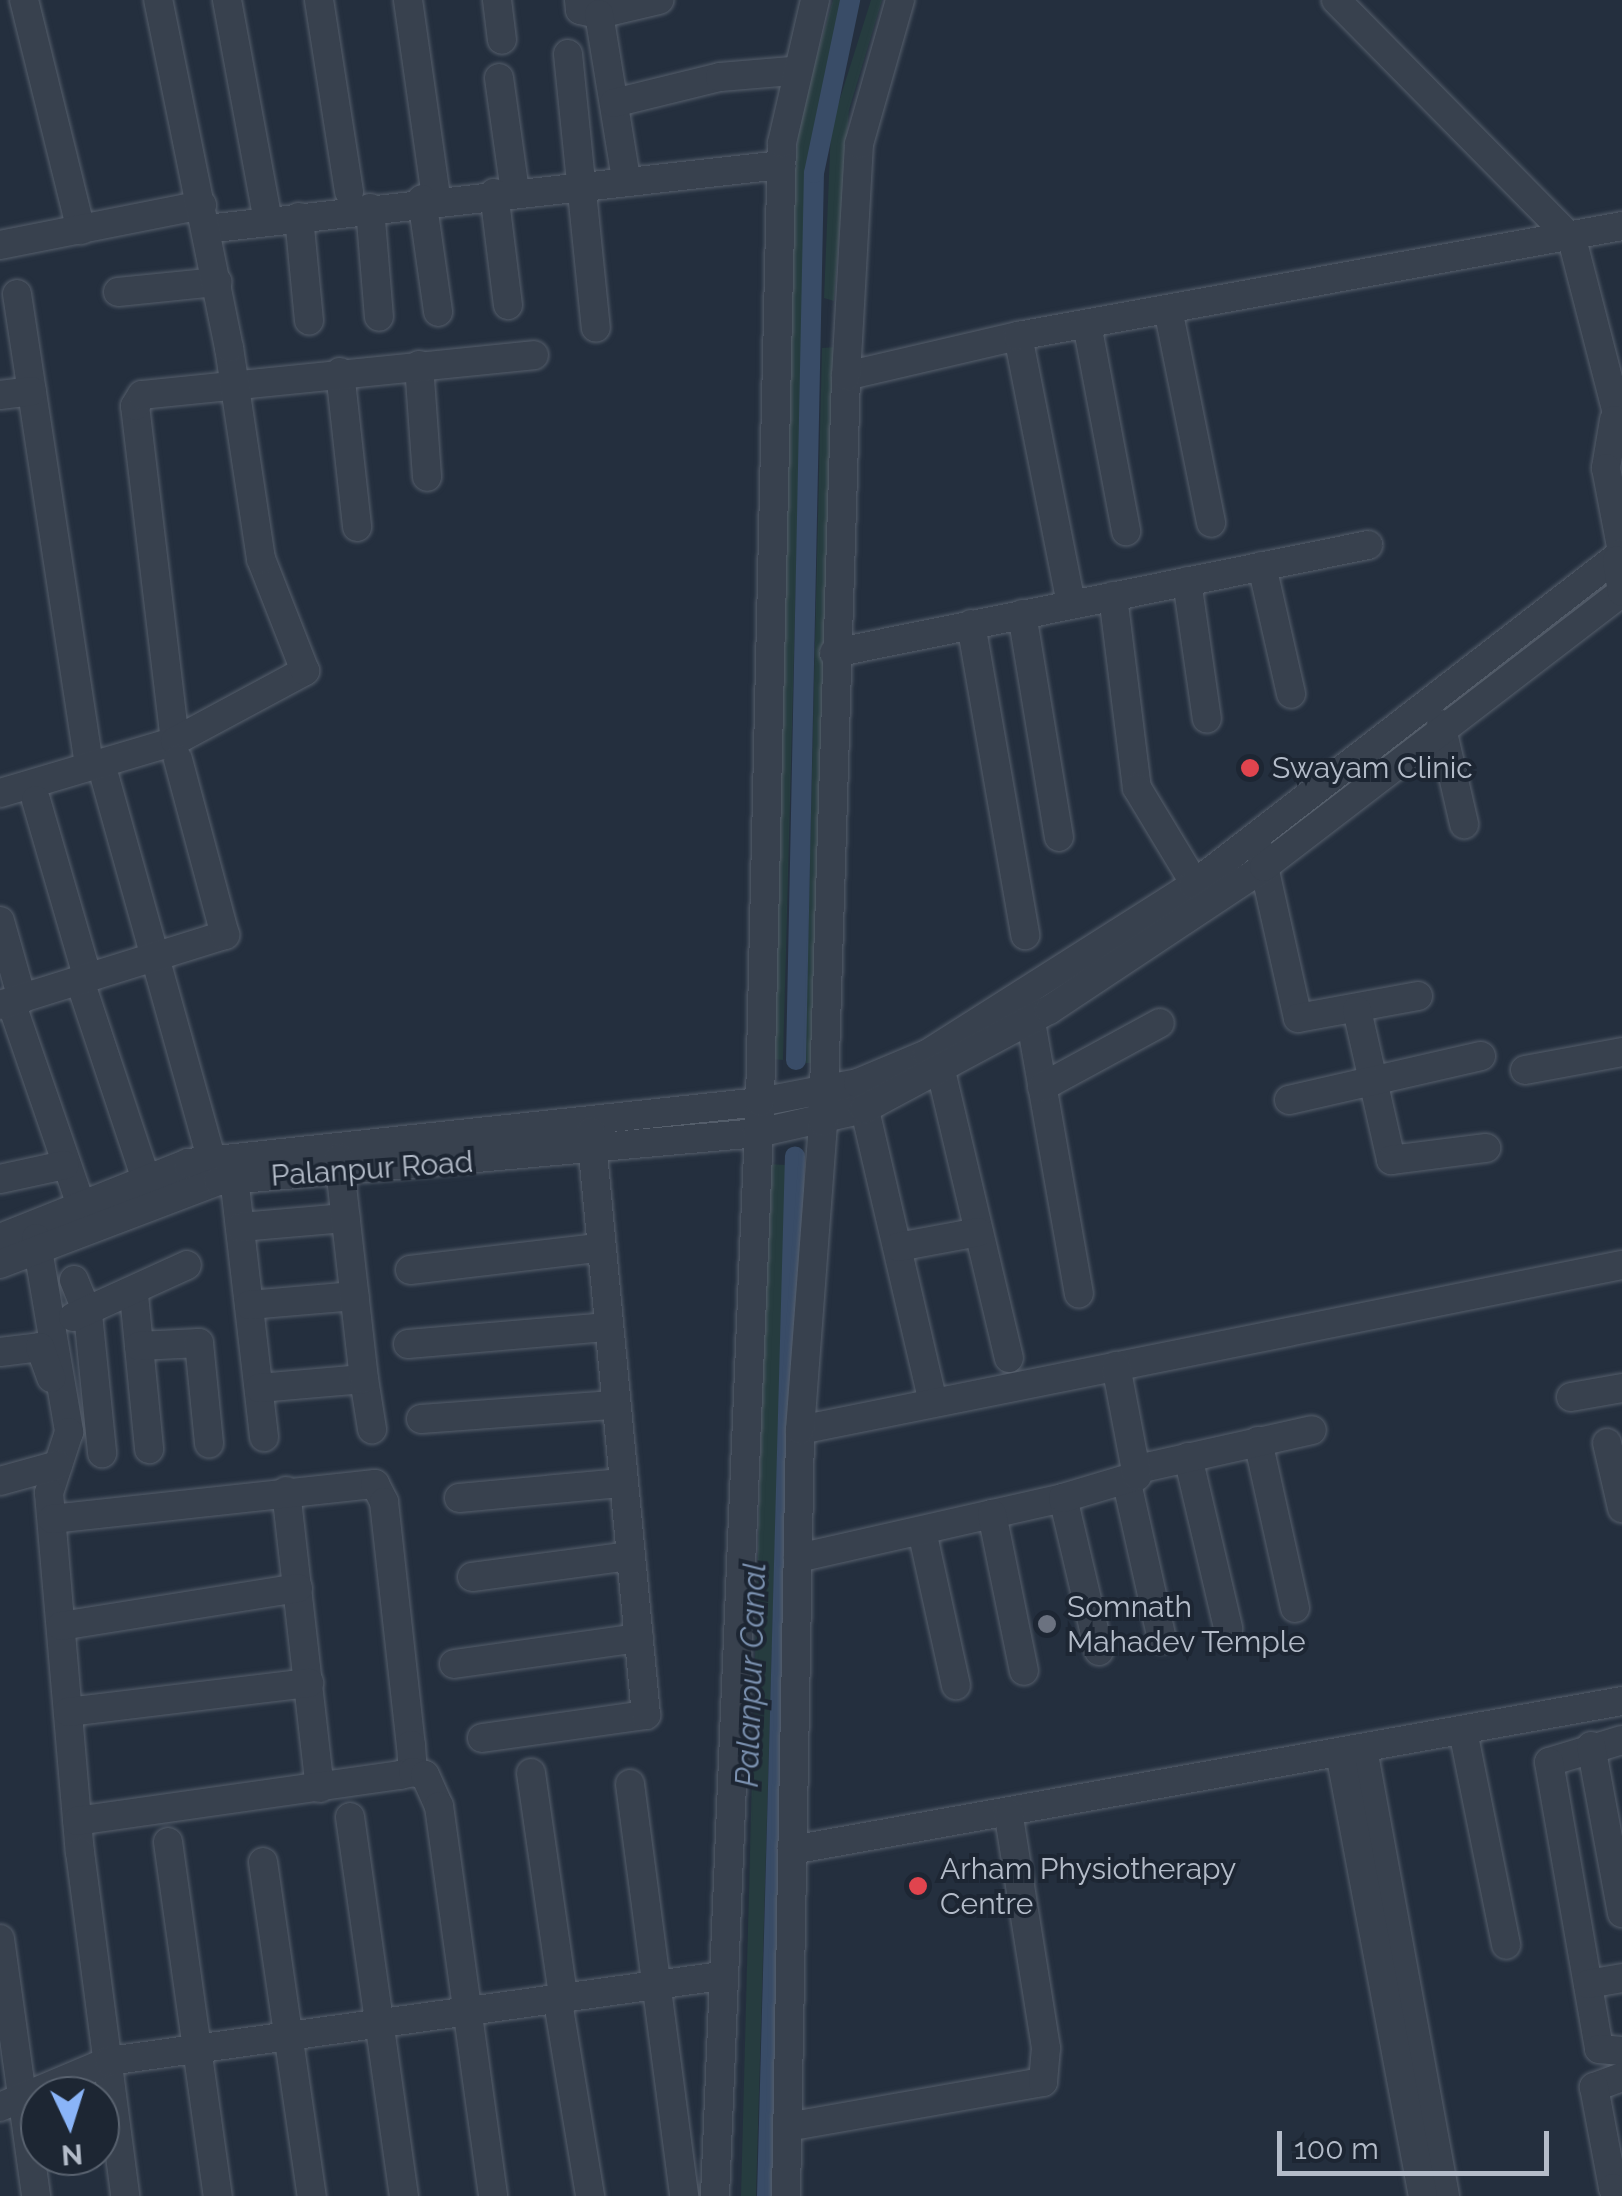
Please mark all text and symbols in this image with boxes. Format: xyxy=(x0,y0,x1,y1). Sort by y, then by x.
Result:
place label: Swayam Clinic xyxy=(1272,750,1473,786)
marker: Swayam Clinic xyxy=(1237,755,1263,781)
street label: Palanpur Road xyxy=(269,1144,475,1194)
water label: Palanpur Canal xyxy=(728,1562,774,1788)
place label: Somnath Mahadev Temple xyxy=(1067,1589,1307,1660)
marker: Somnath Mahadev Temple xyxy=(1036,1613,1058,1635)
place label: Arham Physiotherapy Centre xyxy=(940,1851,1236,1922)
marker: Arham Physiotherapy Centre xyxy=(905,1873,931,1899)
north arrow xyxy=(20,2076,120,2176)
scale bar xyxy=(1282,2111,1554,2173)
text: 100 m xyxy=(1294,2131,1379,2166)
text: N xyxy=(60,2137,84,2172)

